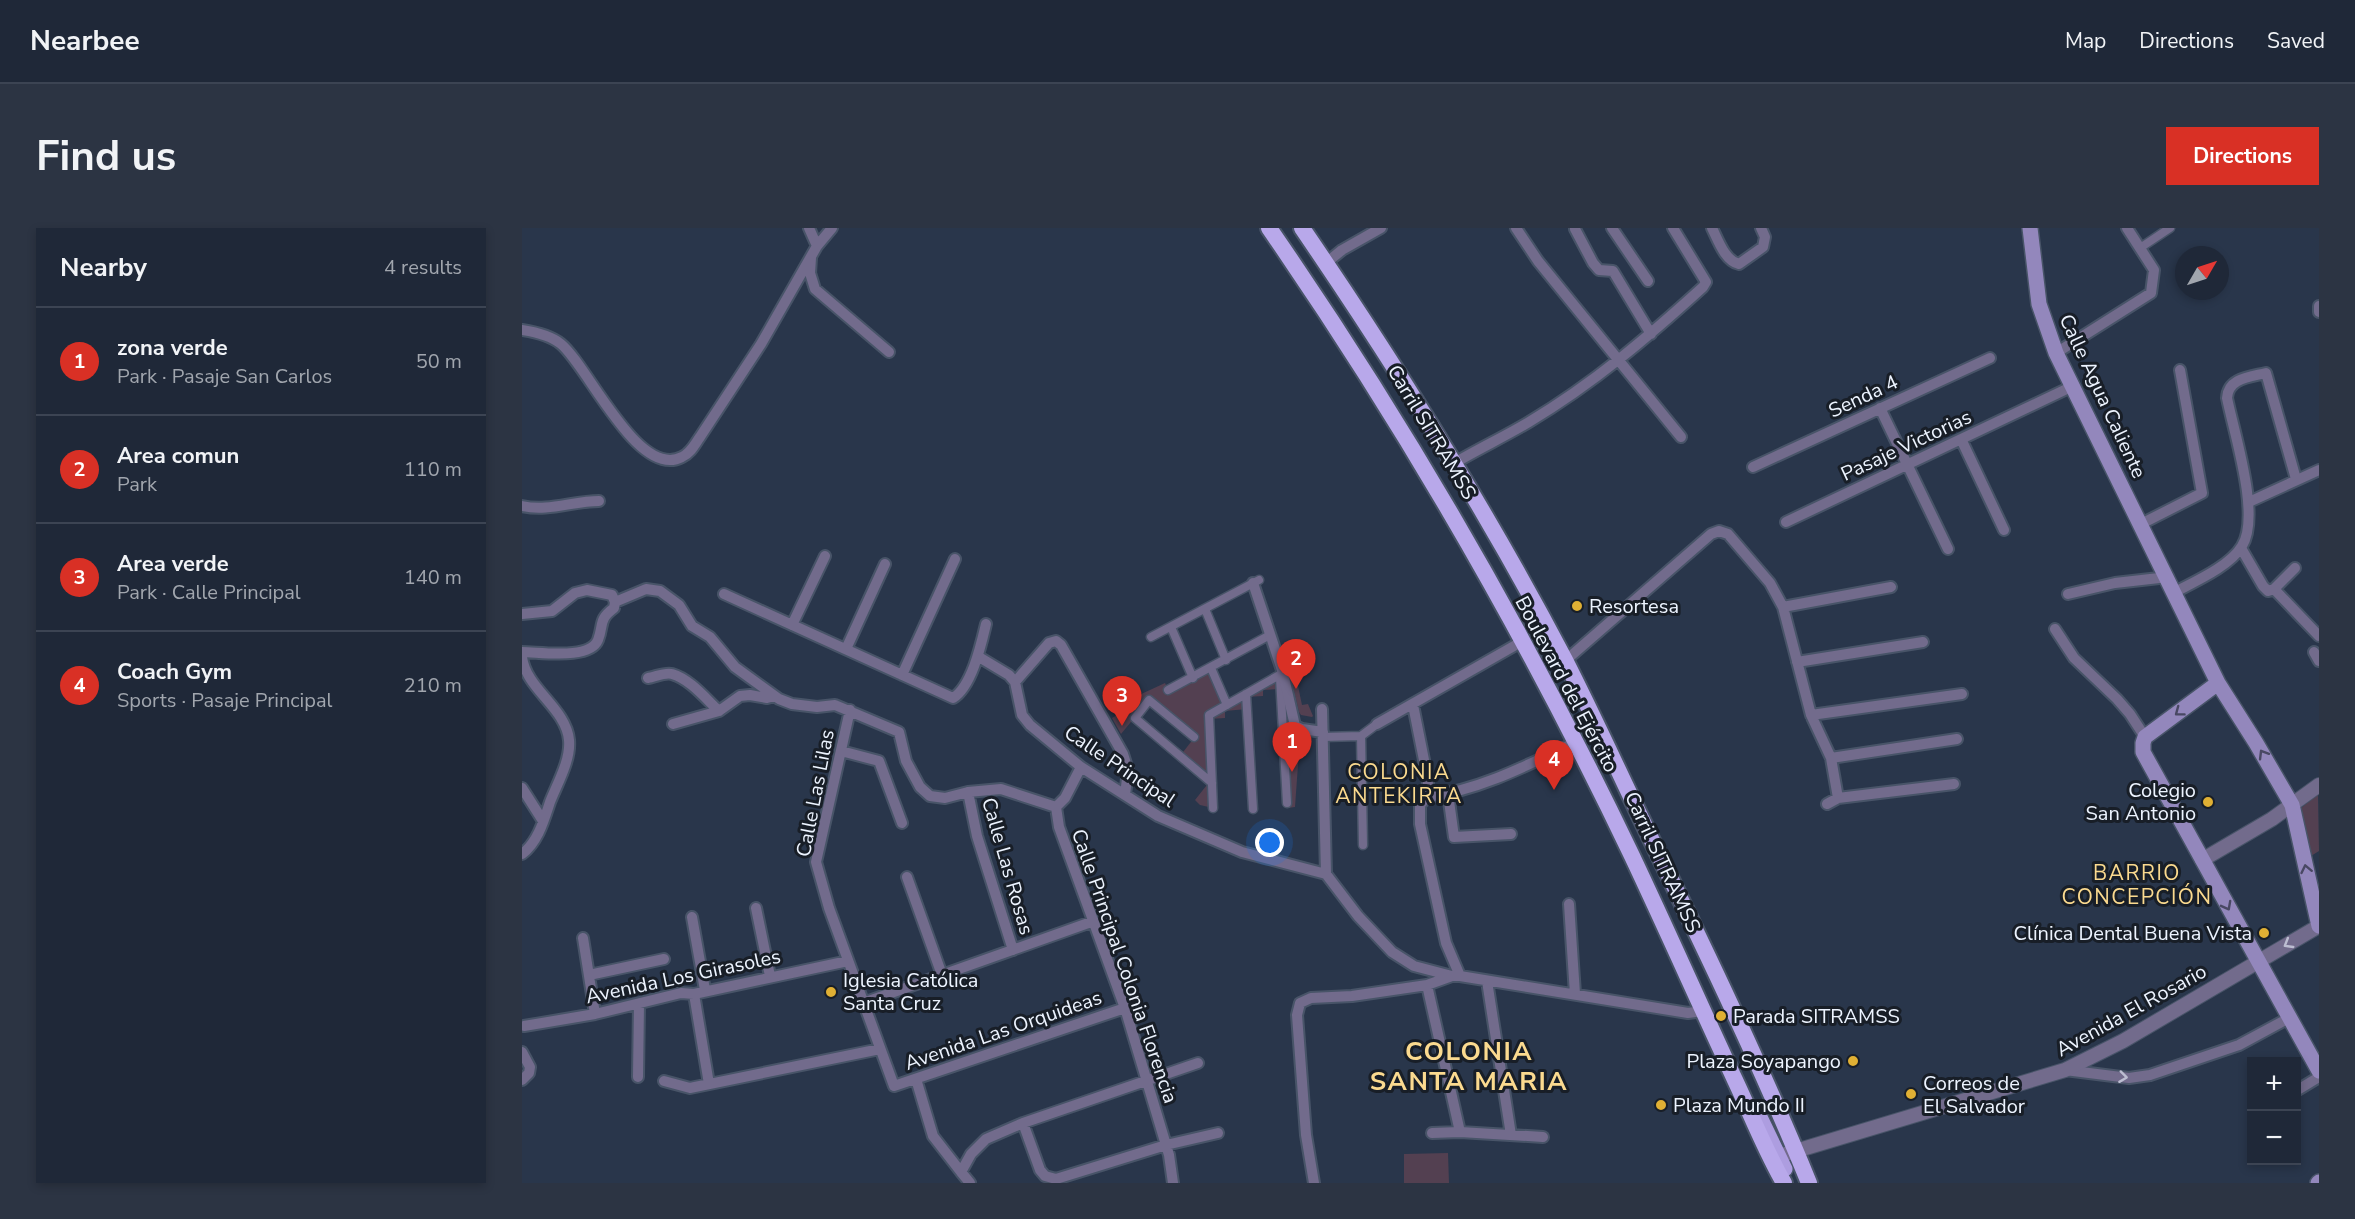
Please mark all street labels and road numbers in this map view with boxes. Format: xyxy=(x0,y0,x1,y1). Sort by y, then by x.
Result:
street label: Calle Agua Caliente xyxy=(2053,310,2152,483)
street label: Carril SITRAMSS xyxy=(1381,360,1482,505)
street label: Senda 4 xyxy=(1824,369,1902,424)
street label: Pasaje Victorias xyxy=(1837,403,1976,488)
street label: Boulevard del Ejército xyxy=(1509,591,1625,777)
street label: Calle Principal xyxy=(1059,719,1181,814)
street label: Calle Las Lilas xyxy=(790,727,841,859)
street label: Carril SITRAMSS xyxy=(1618,787,1707,937)
street label: Calle Las Rosas xyxy=(975,794,1040,938)
street label: Calle Principal Colonia Florencia xyxy=(1065,826,1184,1107)
street label: Avenida Los Girasoles xyxy=(583,943,783,1010)
street label: Avenida El Rosario xyxy=(2051,958,2211,1063)
street label: Avenida Las Orquideas xyxy=(901,984,1105,1077)

